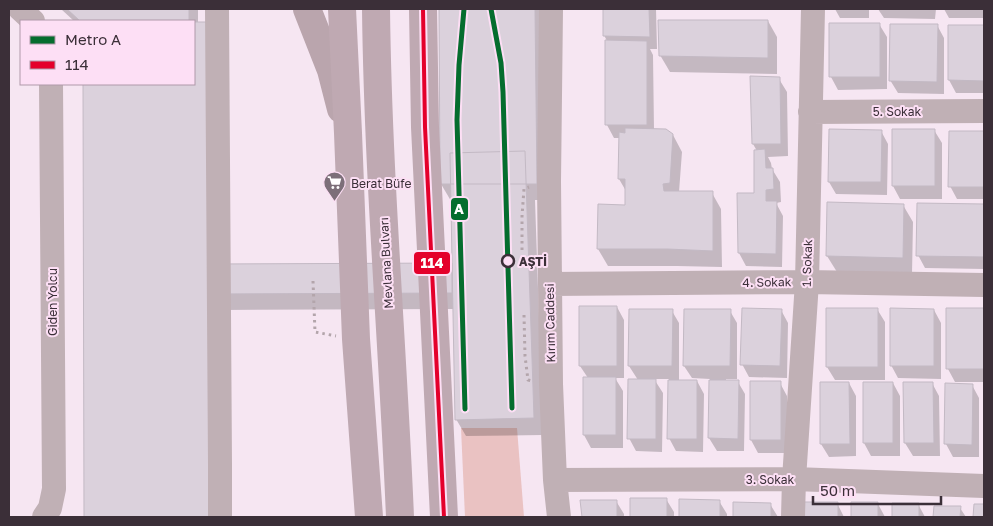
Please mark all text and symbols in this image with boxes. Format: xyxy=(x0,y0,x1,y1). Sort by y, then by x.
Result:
legend xyxy=(20,20,195,85)
text: Metro A xyxy=(65,30,121,48)
text: 114 xyxy=(65,55,89,73)
street label: 5. Sokak xyxy=(873,104,922,119)
supermarket icon: Berat Büfe xyxy=(323,171,347,202)
place label: Berat Büfe xyxy=(351,176,412,191)
line badge: A xyxy=(450,197,469,221)
text: A xyxy=(454,200,464,217)
street label: Mevlana Bulvarı xyxy=(376,217,396,309)
street label: 1. Sokak xyxy=(799,239,815,287)
line badge: 114 xyxy=(413,251,451,275)
text: 114 xyxy=(420,254,444,271)
marker: AŞTİ xyxy=(501,254,515,268)
place label: AŞTİ xyxy=(519,254,547,269)
street label: Giden Yolcu xyxy=(45,268,60,336)
street label: 4. Sokak xyxy=(742,274,792,290)
street label: Kırım Caddesi xyxy=(542,283,558,363)
street label: 3. Sokak xyxy=(746,472,795,487)
scale bar xyxy=(813,474,940,506)
text: 50 m xyxy=(820,481,855,499)

